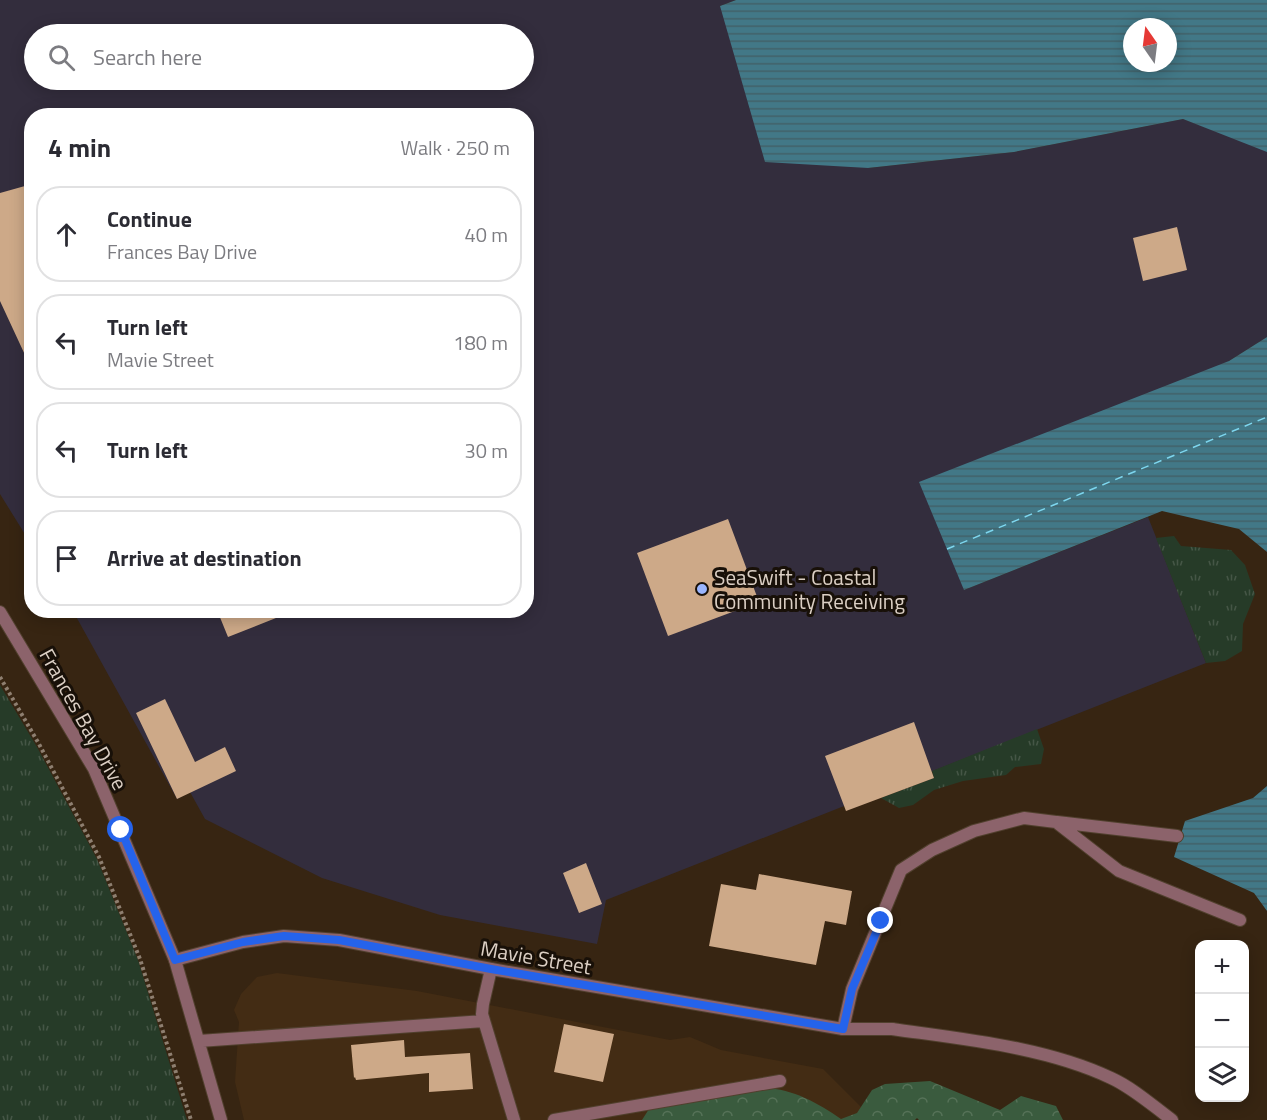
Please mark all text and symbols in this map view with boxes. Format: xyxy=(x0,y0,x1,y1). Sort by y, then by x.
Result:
north arrow xyxy=(1123,18,1177,72)
search box xyxy=(24,24,534,90)
text: Search here xyxy=(93,40,202,74)
icon: search xyxy=(45,41,78,74)
text: 4 min xyxy=(48,128,111,167)
text: Walk · 250 m xyxy=(401,132,510,163)
text: Continue xyxy=(107,202,192,236)
icon: ahead xyxy=(50,218,83,251)
text: 40 m xyxy=(464,219,508,250)
text: Frances Bay Drive xyxy=(107,236,257,267)
text: Turn left xyxy=(107,310,188,344)
icon: left xyxy=(50,326,83,359)
text: 180 m xyxy=(453,327,508,358)
text: Mavie Street xyxy=(107,344,214,375)
text: Turn left xyxy=(107,433,188,467)
icon: left xyxy=(50,434,83,467)
text: 30 m xyxy=(464,435,508,466)
text: Arrive at destination xyxy=(107,541,302,575)
icon: arrive xyxy=(50,542,83,575)
place label: SeaSwift - Coastal Community Receiving xyxy=(714,561,905,617)
marker: SeaSwift - Coastal Community Receiving xyxy=(695,582,709,596)
street label: Frances Bay Drive xyxy=(32,642,136,796)
route start xyxy=(107,816,133,842)
route end xyxy=(867,907,893,933)
street label: Mavie Street xyxy=(478,932,595,983)
map controls xyxy=(1195,940,1249,1102)
button: + xyxy=(1195,940,1249,994)
button: − xyxy=(1195,994,1249,1048)
button: layers xyxy=(1195,1048,1249,1102)

